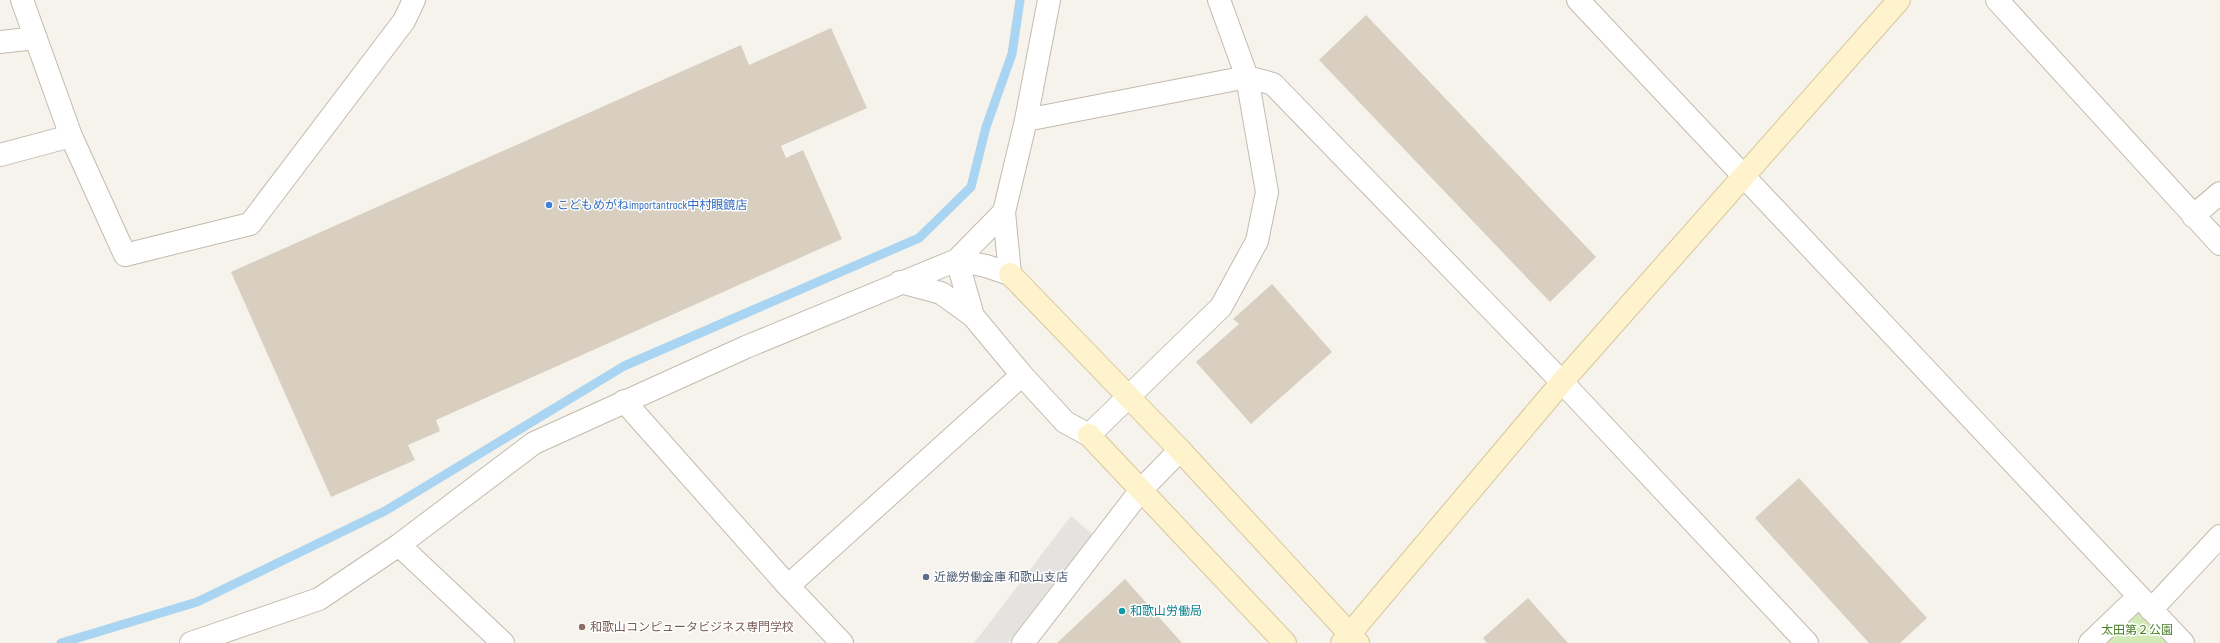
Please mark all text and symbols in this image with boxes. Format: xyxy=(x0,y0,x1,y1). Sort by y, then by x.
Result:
place label: こどもめがねimportantrock中村眼鏡店 xyxy=(557,198,747,213)
marker: こどもめがねimportantrock中村眼鏡店 xyxy=(544,200,554,210)
place label: 近畿労働金庫 和歌山支店 xyxy=(934,570,1068,585)
marker: 近畿労働金庫 和歌山支店 xyxy=(921,572,931,582)
place label: 和歌山労働局 xyxy=(1130,604,1202,619)
marker: 和歌山労働局 xyxy=(1117,606,1127,616)
place label: 和歌山コンピュータビジネス専門学校 xyxy=(590,620,794,635)
marker: 和歌山コンピュータビジネス専門学校 xyxy=(577,622,587,632)
park label: 太田第２公園 xyxy=(2101,623,2173,638)

